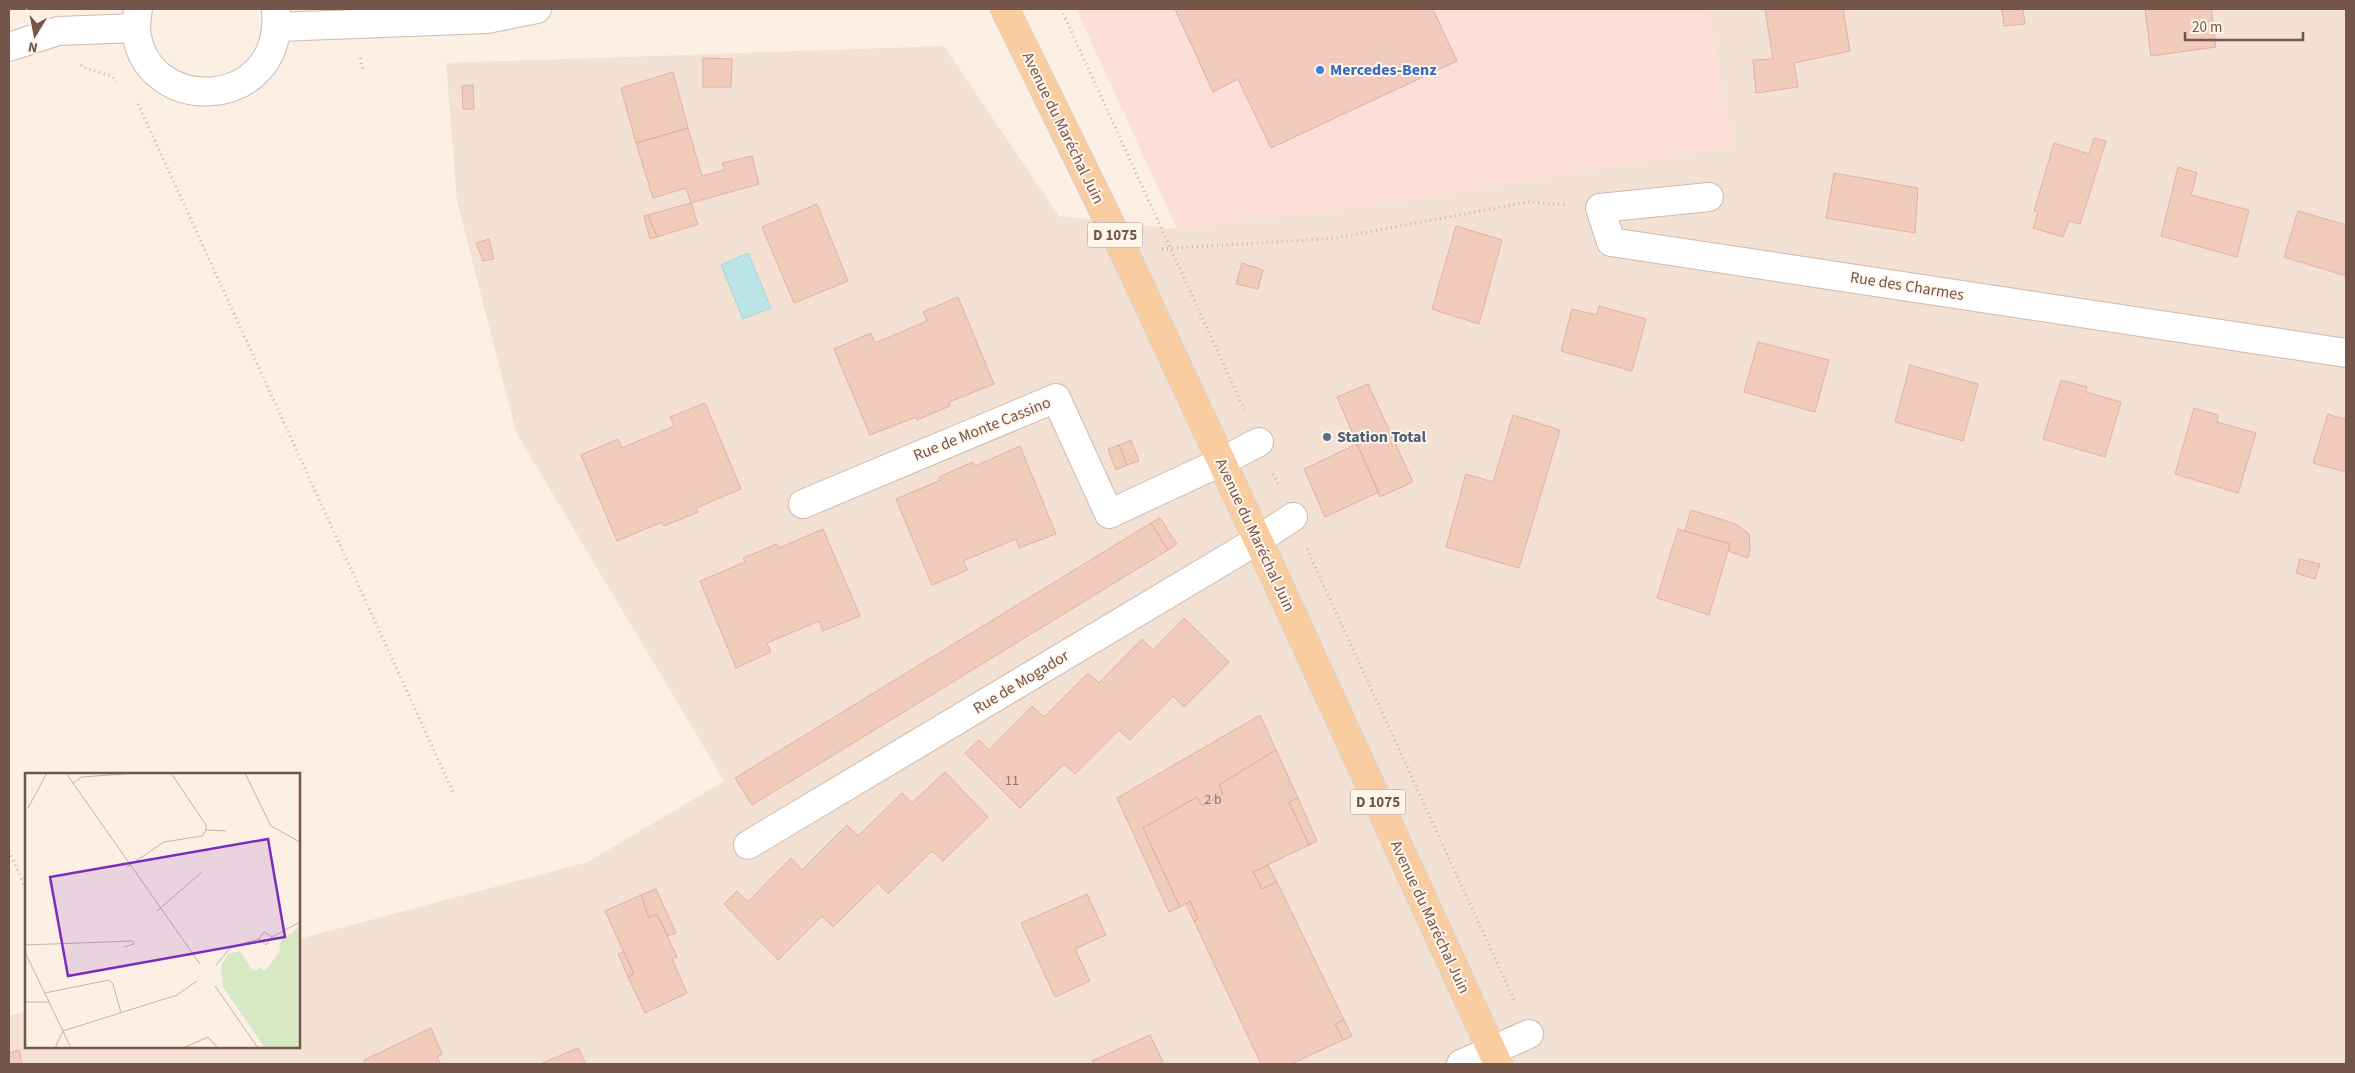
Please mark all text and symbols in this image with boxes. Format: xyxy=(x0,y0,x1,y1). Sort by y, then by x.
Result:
north arrow xyxy=(10,10,60,60)
scale bar xyxy=(2185,10,2302,42)
text: 20 m xyxy=(2192,17,2222,38)
text: N xyxy=(27,36,39,57)
street label: Avenue du Maréchal Juin xyxy=(1017,48,1109,208)
place label: Mercedes-Benz xyxy=(1330,59,1437,81)
marker: Mercedes-Benz xyxy=(1314,64,1326,76)
road number: D 1075 xyxy=(1088,222,1142,248)
street label: Rue des Charmes xyxy=(1848,266,1966,306)
street label: Rue de Monte Cassino xyxy=(910,391,1054,467)
place label: Station Total xyxy=(1337,426,1427,448)
marker: Station Total xyxy=(1321,431,1333,443)
street label: Avenue du Maréchal Juin xyxy=(1210,455,1300,615)
street label: Rue de Mogador xyxy=(969,644,1073,719)
house number: 11 xyxy=(1005,771,1019,791)
inset map xyxy=(25,773,300,1048)
house number: 2 b xyxy=(1204,790,1222,810)
road number: D 1075 xyxy=(1350,790,1406,814)
street label: Avenue du Maréchal Juin xyxy=(1385,837,1475,997)

